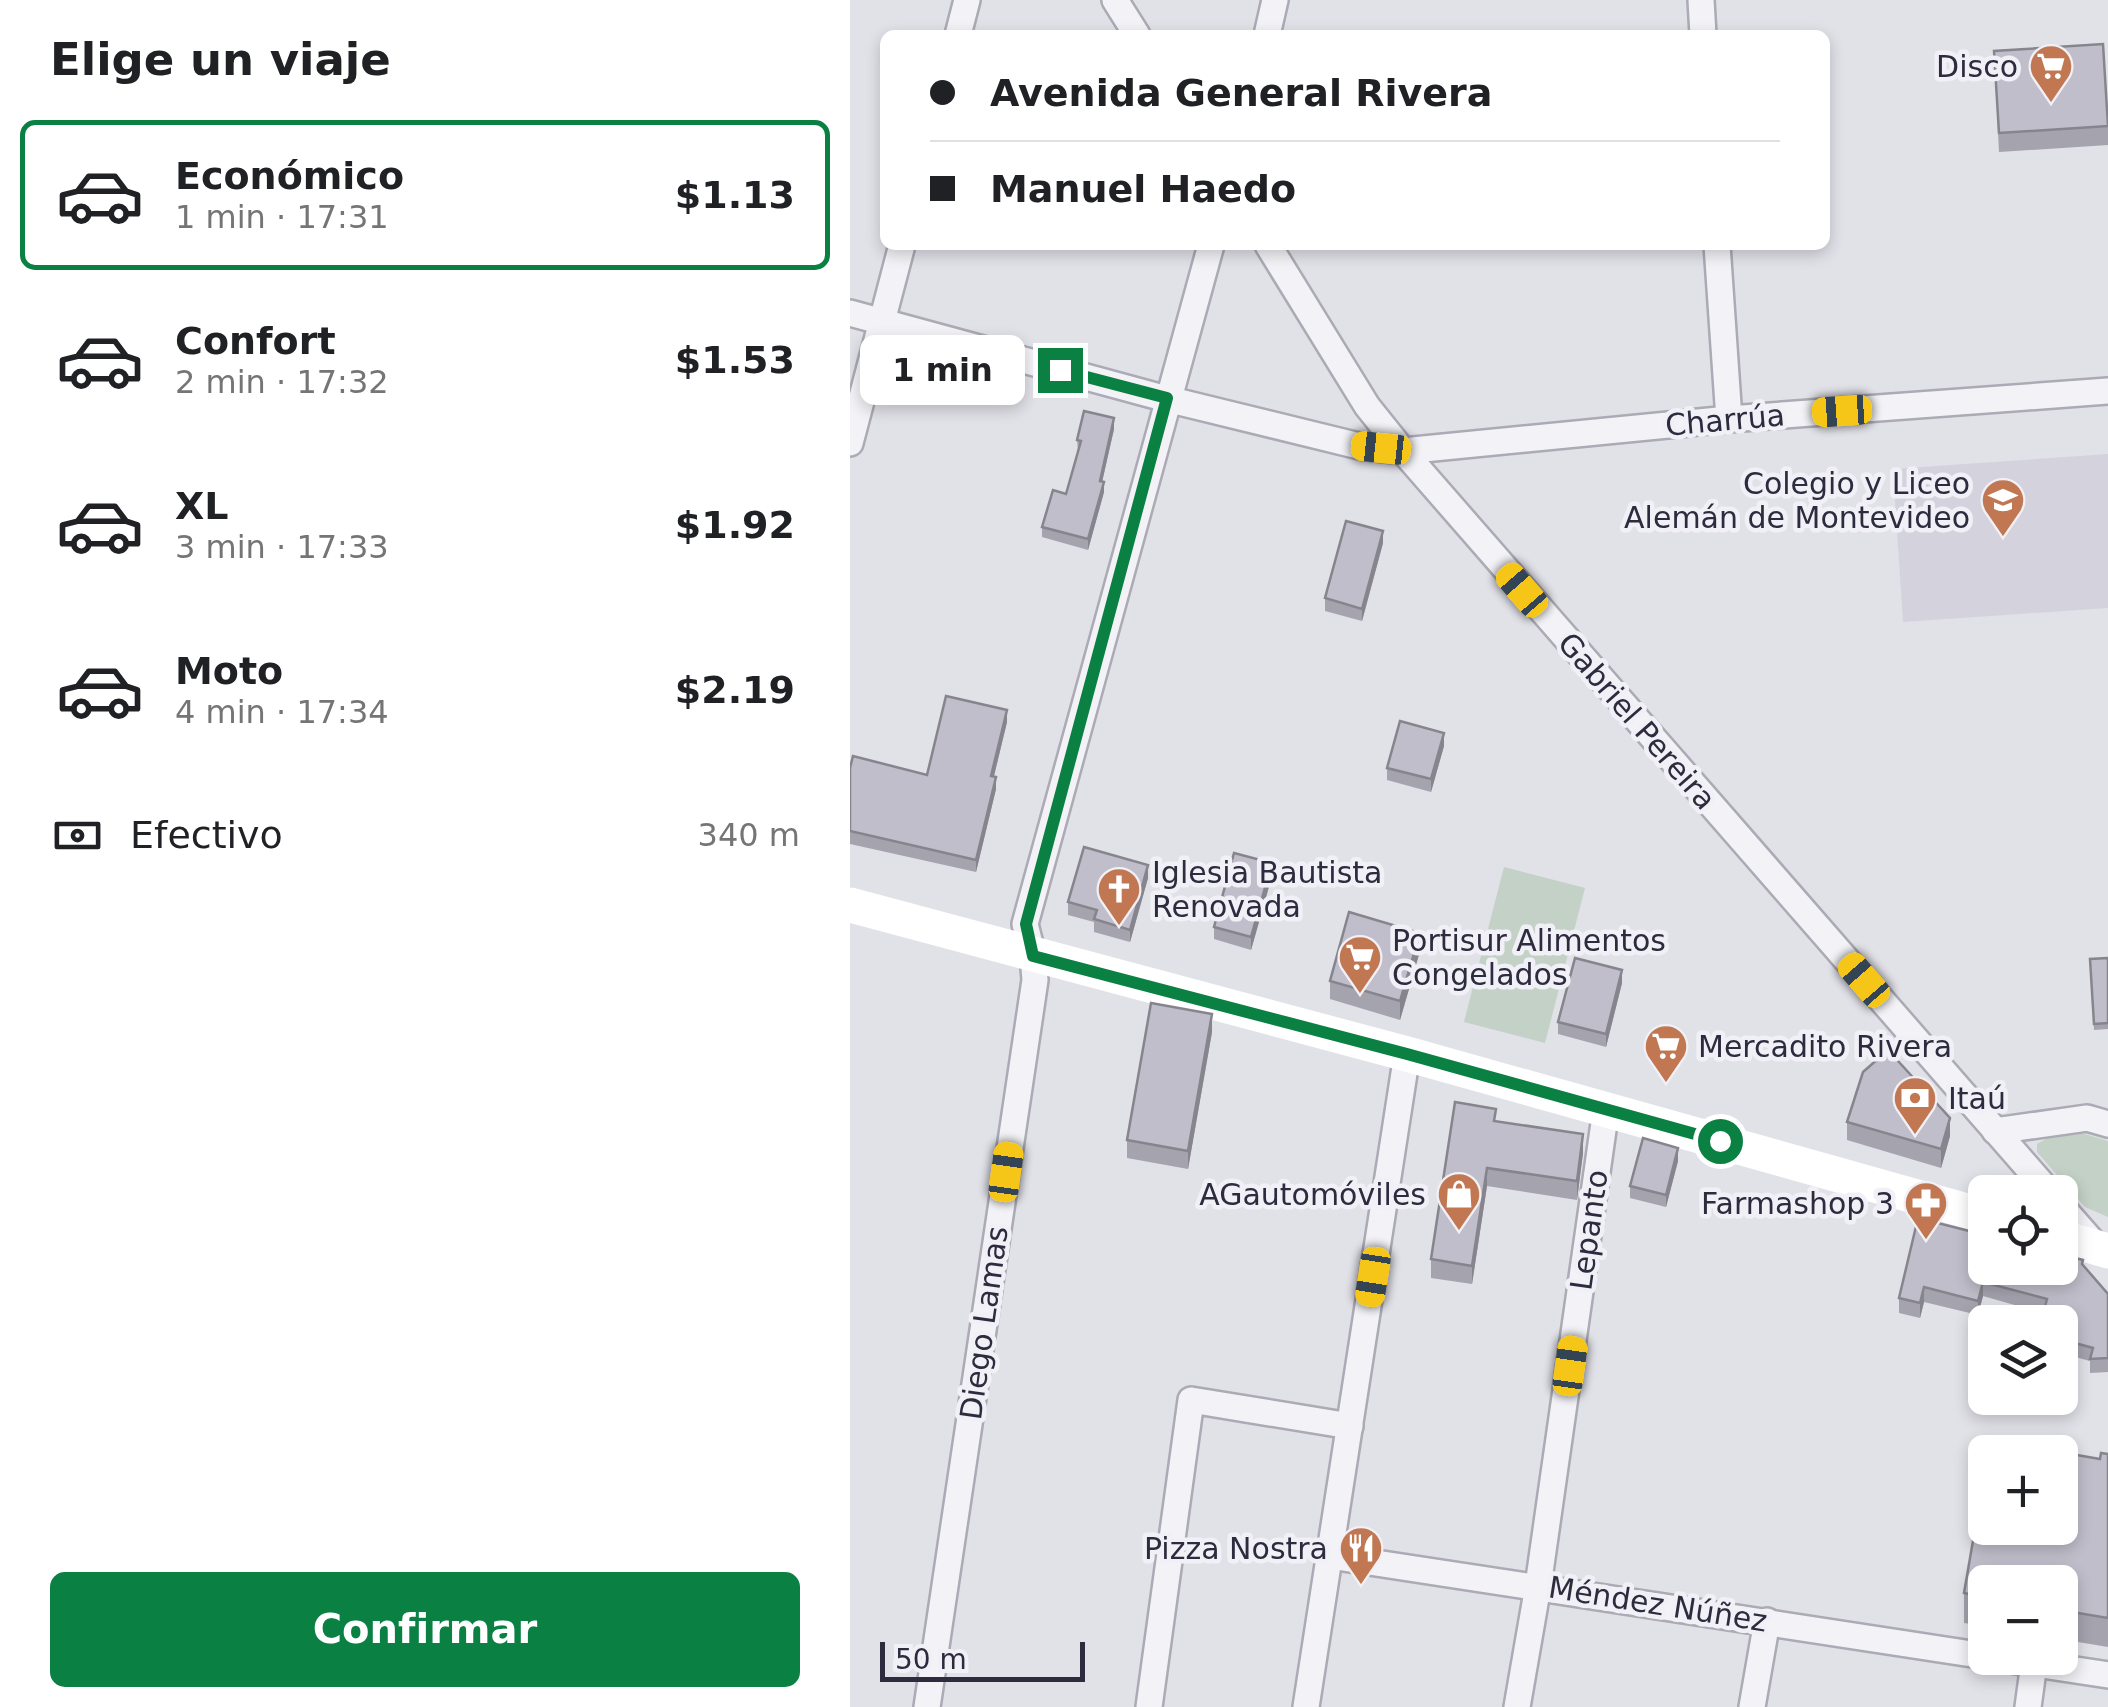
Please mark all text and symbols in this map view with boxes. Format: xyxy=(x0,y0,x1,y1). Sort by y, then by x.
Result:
text: Elige un viaje xyxy=(50,33,391,86)
supermarket icon: Disco xyxy=(2028,43,2074,104)
place label: Disco xyxy=(1936,49,2018,84)
text: Avenida General Rivera xyxy=(990,71,1492,115)
icon: car xyxy=(55,150,145,240)
text: Económico xyxy=(175,154,404,198)
text: Manuel Haedo xyxy=(990,167,1296,211)
text: $1.13 xyxy=(675,173,795,217)
text: 1 min · 17:31 xyxy=(175,198,389,236)
icon: car xyxy=(55,315,145,405)
text: Confort xyxy=(175,319,336,363)
callout: 1 min xyxy=(860,335,1025,405)
text: $1.53 xyxy=(675,338,795,382)
route end xyxy=(1038,348,1083,393)
text: 1 min xyxy=(892,351,993,389)
text: 2 min · 17:32 xyxy=(175,363,389,401)
car xyxy=(1811,394,1873,428)
street label: Charrúa xyxy=(1664,397,1786,443)
car xyxy=(1350,430,1412,466)
place label: Colegio y Liceo Alemán de Montevideo xyxy=(1624,466,1970,535)
school or university icon: Colegio y Liceo Alemán de Montevideo xyxy=(1980,477,2026,538)
icon: car xyxy=(55,480,145,570)
text: XL xyxy=(175,484,229,528)
text: $1.92 xyxy=(675,503,795,547)
text: 3 min · 17:33 xyxy=(175,528,389,566)
car xyxy=(1491,558,1553,622)
street label: Gabriel Pereira xyxy=(1551,626,1723,816)
icon: car xyxy=(55,645,145,735)
text: Moto xyxy=(175,649,283,693)
text: $2.19 xyxy=(675,668,795,712)
text: 4 min · 17:34 xyxy=(175,693,389,731)
icon: cash xyxy=(50,808,105,863)
text: Efectivo xyxy=(130,813,283,857)
text: 340 m xyxy=(698,816,800,854)
place label: Iglesia Bautista Renovada xyxy=(1152,855,1382,924)
church icon: Iglesia Bautista Renovada xyxy=(1096,866,1142,927)
place label: Portisur Alimentos Congelados xyxy=(1392,923,1666,992)
supermarket icon: Portisur Alimentos Congelados xyxy=(1337,934,1383,995)
car xyxy=(1833,948,1895,1012)
supermarket icon: Mercadito Rivera xyxy=(1643,1023,1689,1084)
place label: Mercadito Rivera xyxy=(1698,1029,1952,1064)
bank icon: Itaú xyxy=(1892,1075,1938,1136)
place label: Itaú xyxy=(1948,1081,2006,1116)
route start xyxy=(1698,1119,1743,1164)
car xyxy=(987,1140,1025,1204)
street label: Lepanto xyxy=(1563,1168,1615,1292)
shop icon: AGautomóviles xyxy=(1436,1171,1482,1232)
map controls xyxy=(1968,1175,2078,1675)
button: locate xyxy=(1968,1175,2078,1285)
place label: AGautomóviles xyxy=(1199,1177,1426,1212)
pharmacy icon: Farmashop 3 xyxy=(1903,1180,1949,1241)
place label: Farmashop 3 xyxy=(1701,1186,1894,1221)
street label: Diego Lamas xyxy=(953,1224,1015,1422)
car xyxy=(1353,1245,1393,1309)
button: layers xyxy=(1968,1305,2078,1415)
car xyxy=(1551,1334,1589,1398)
button: + xyxy=(1968,1435,2078,1545)
restaurant icon: Pizza Nostra xyxy=(1338,1525,1384,1586)
place label: Pizza Nostra xyxy=(1144,1531,1328,1566)
button: − xyxy=(1968,1565,2078,1675)
street label: Méndez Núñez xyxy=(1546,1569,1770,1639)
button: Confirmar xyxy=(50,1572,800,1687)
scale bar xyxy=(880,1637,1085,1682)
text: 50 m xyxy=(895,1643,967,1676)

